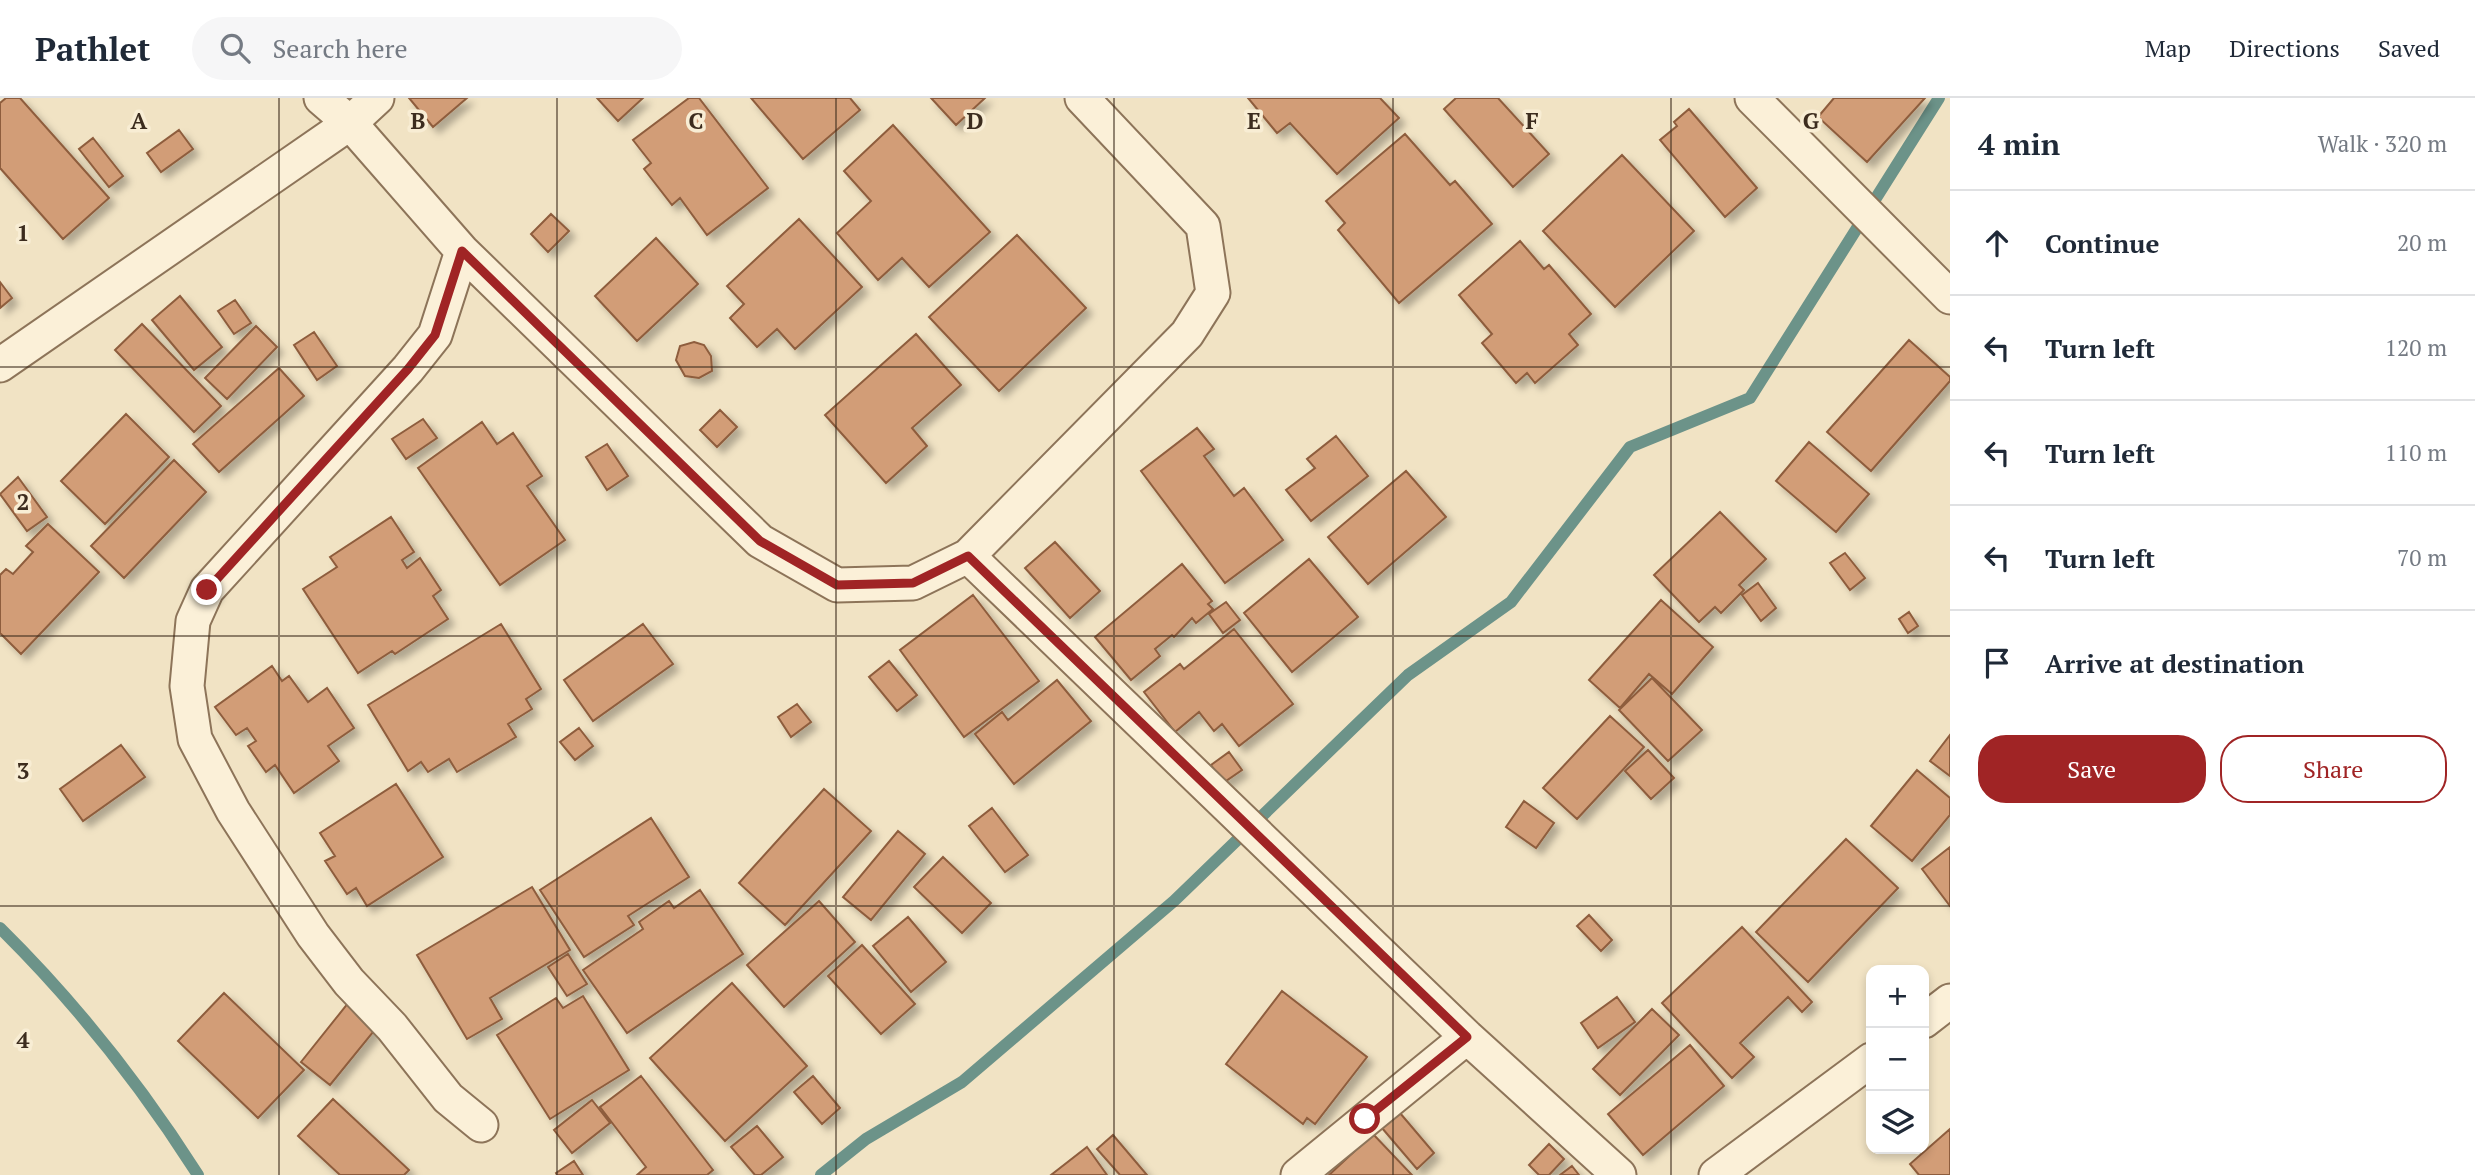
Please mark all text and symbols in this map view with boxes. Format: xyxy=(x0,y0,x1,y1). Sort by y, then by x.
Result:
search box xyxy=(192,17,682,80)
text: Pathlet xyxy=(35,27,150,70)
icon: search xyxy=(216,29,254,67)
text: Search here xyxy=(272,31,408,65)
text: Map xyxy=(2145,32,2191,64)
text: Directions xyxy=(2229,32,2340,64)
text: Saved xyxy=(2378,32,2440,64)
text: A xyxy=(131,105,148,136)
text: B xyxy=(411,105,426,136)
text: C xyxy=(689,105,704,136)
text: D xyxy=(967,105,984,136)
text: E xyxy=(1247,105,1261,136)
text: F xyxy=(1525,105,1539,136)
text: G xyxy=(1803,105,1820,136)
text: 4 min xyxy=(1978,124,2060,164)
text: Walk · 320 m xyxy=(2318,128,2447,159)
text: 1 xyxy=(17,217,30,248)
icon: ahead xyxy=(1978,224,2016,262)
text: Continue xyxy=(2045,226,2159,260)
text: 20 m xyxy=(2397,227,2447,258)
icon: left xyxy=(1978,329,2016,367)
text: Turn left xyxy=(2045,331,2155,365)
text: 120 m xyxy=(2385,332,2447,363)
icon: left xyxy=(1978,434,2016,472)
text: Turn left xyxy=(2045,436,2155,470)
text: 110 m xyxy=(2385,437,2447,468)
text: 2 xyxy=(17,486,30,517)
icon: left xyxy=(1978,539,2016,577)
text: Turn left xyxy=(2045,541,2155,575)
text: 70 m xyxy=(2397,542,2447,573)
route end xyxy=(191,574,222,605)
icon: arrive xyxy=(1978,644,2016,682)
text: Arrive at destination xyxy=(2045,646,2304,680)
button: Save xyxy=(1978,735,2206,803)
button: Share xyxy=(2220,735,2447,803)
text: 3 xyxy=(17,755,30,786)
map controls xyxy=(1866,965,1929,1154)
button: + xyxy=(1866,965,1929,1028)
text: 4 xyxy=(17,1024,30,1055)
button: − xyxy=(1866,1028,1929,1091)
button: layers xyxy=(1866,1091,1929,1154)
route start xyxy=(1349,1103,1380,1134)

